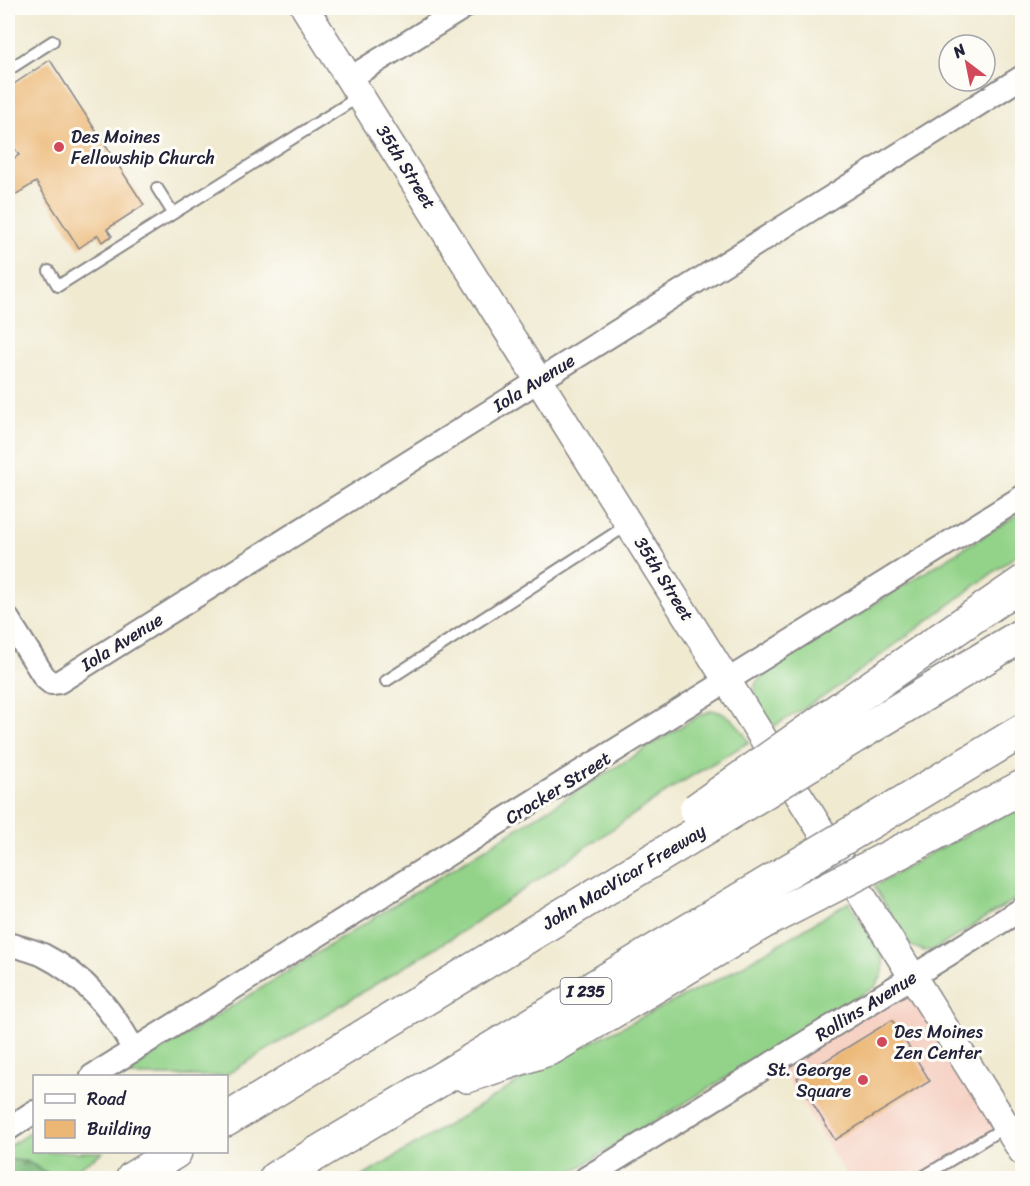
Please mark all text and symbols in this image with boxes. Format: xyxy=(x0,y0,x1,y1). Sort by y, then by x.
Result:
north arrow xyxy=(937,33,997,93)
text: N xyxy=(946,35,972,66)
street label: 35th Street xyxy=(367,118,445,216)
place label: Des Moines Fellowship Church xyxy=(71,121,215,174)
marker: Des Moines Fellowship Church xyxy=(52,140,66,154)
street label: Iola Avenue xyxy=(485,345,582,422)
street label: 35th Street xyxy=(625,530,703,628)
street label: Iola Avenue xyxy=(73,604,170,681)
street label: Crocker Street xyxy=(499,743,617,833)
street label: John MacVicar Freeway xyxy=(535,815,713,939)
street label: Rollins Avenue xyxy=(809,962,923,1050)
road number: I 235 xyxy=(560,978,612,1004)
place label: Des Moines Zen Center xyxy=(894,1016,983,1069)
marker: Des Moines Zen Center xyxy=(875,1035,889,1049)
place label: St. George Square xyxy=(767,1054,851,1107)
marker: St. George Square xyxy=(856,1073,870,1087)
legend xyxy=(33,1075,228,1153)
text: Road xyxy=(87,1083,127,1115)
text: Building xyxy=(87,1113,151,1145)

